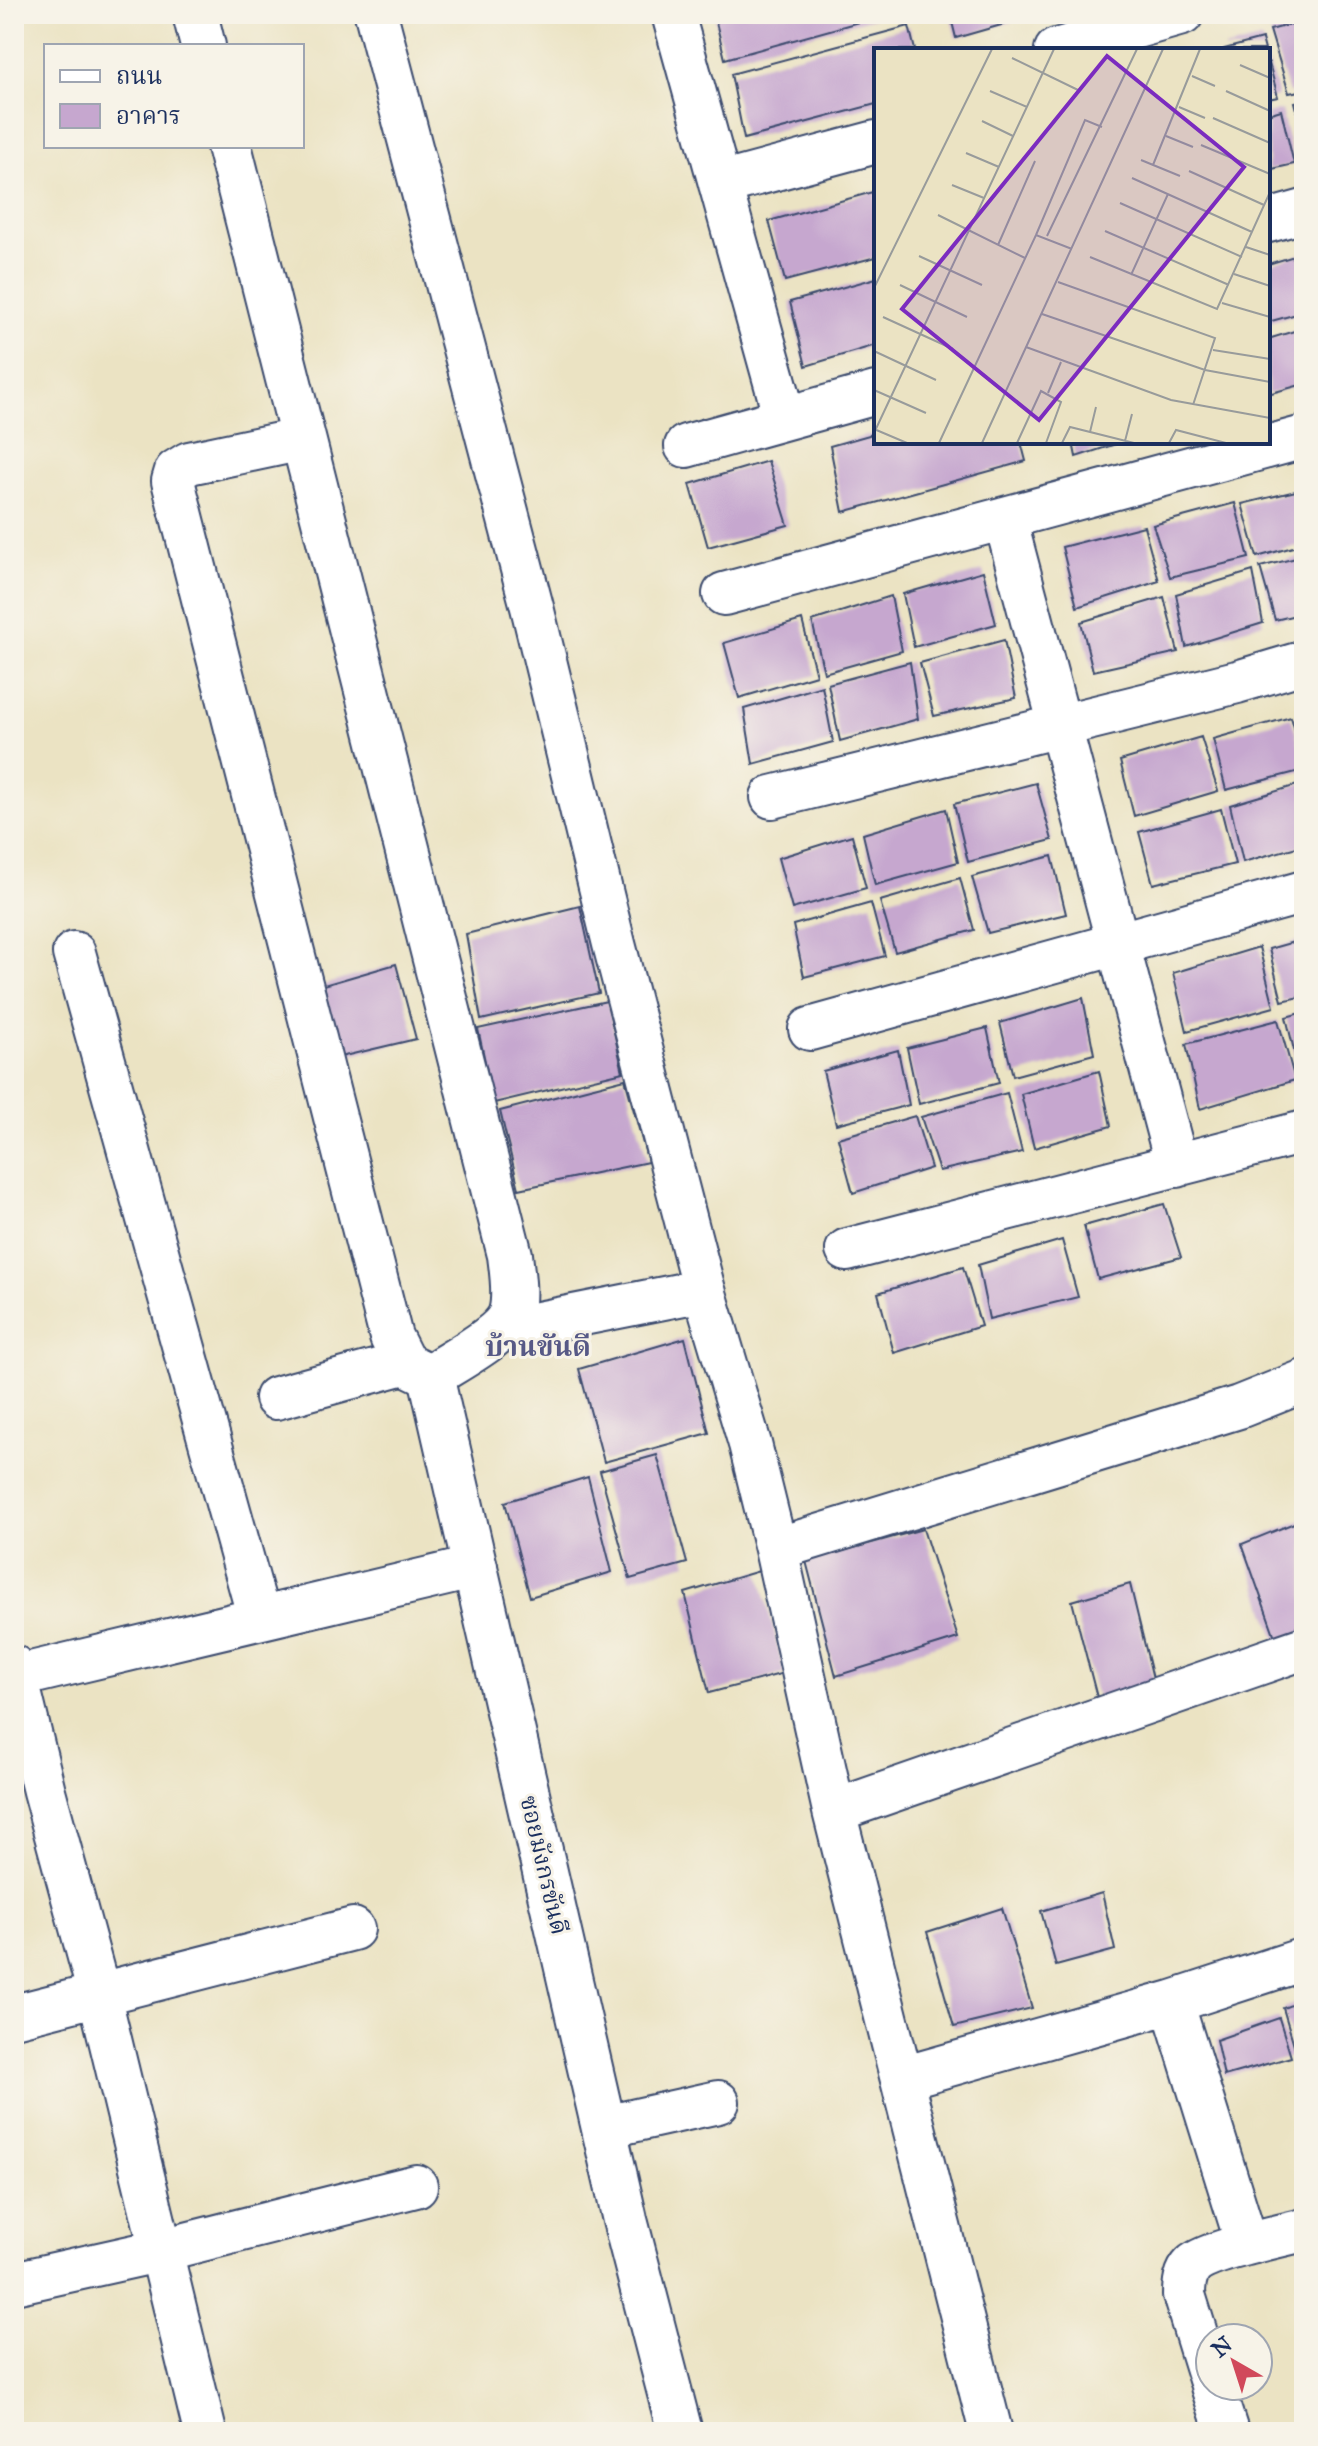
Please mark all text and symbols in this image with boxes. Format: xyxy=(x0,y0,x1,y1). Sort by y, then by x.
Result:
legend xyxy=(44,44,304,148)
inset map xyxy=(874,48,1270,444)
text: ถนน xyxy=(116,61,162,91)
text: อาคาร xyxy=(116,101,181,131)
district label: บ้านขันดี xyxy=(485,1329,591,1364)
street label: ซอยมังกรขันดี xyxy=(513,1793,575,1937)
north arrow xyxy=(1194,2322,1274,2402)
text: N xyxy=(1206,2330,1238,2363)

